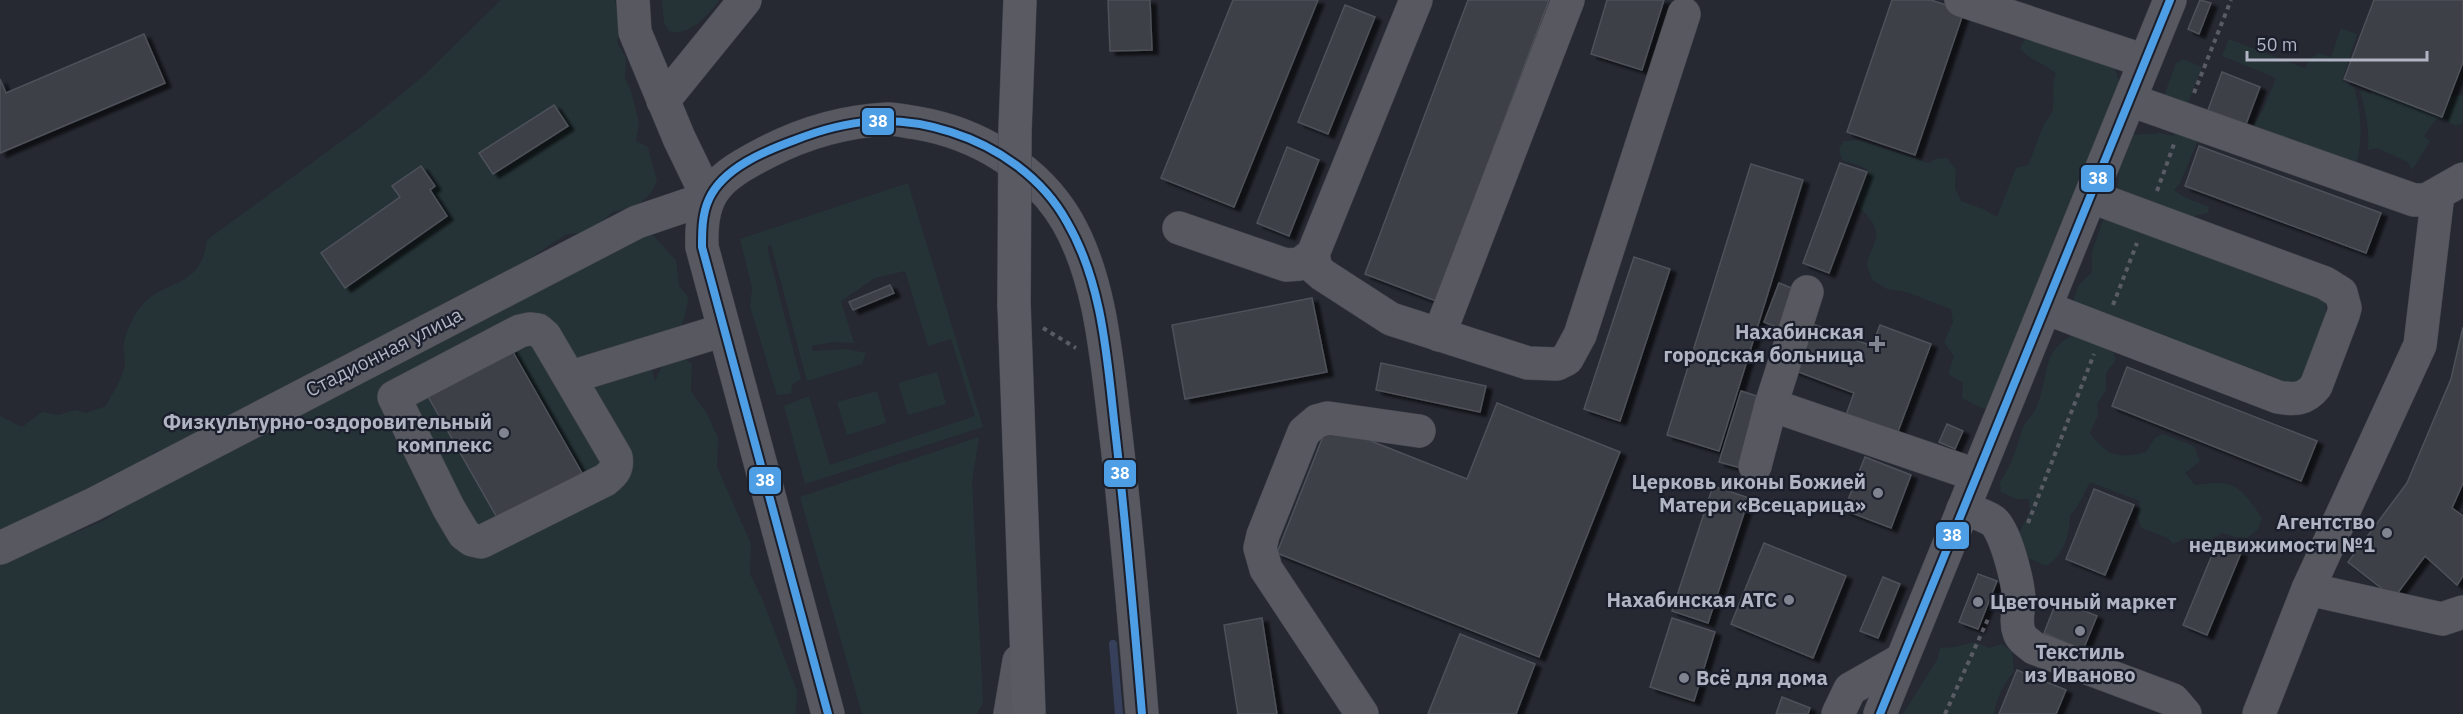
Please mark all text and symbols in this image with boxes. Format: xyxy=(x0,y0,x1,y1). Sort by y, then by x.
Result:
scale bar xyxy=(2247,24,2427,62)
text: 50 m xyxy=(2256,33,2298,56)
line badge: 38 xyxy=(861,107,895,136)
text: 38 xyxy=(868,111,888,131)
line badge: 38 xyxy=(2080,164,2115,193)
text: 38 xyxy=(2088,168,2108,188)
street label: Стадионная улица xyxy=(301,300,467,403)
place label: Нахабинская городская больница xyxy=(1663,318,1864,368)
marker: Нахабинская городская больница xyxy=(1868,335,1886,353)
place label: Физкультурно-оздоровительный комплекс xyxy=(163,408,492,458)
marker: Физкультурно-оздоровительный комплекс xyxy=(497,426,511,440)
line badge: 38 xyxy=(1103,459,1137,488)
text: 38 xyxy=(1110,463,1130,483)
line badge: 38 xyxy=(748,466,782,495)
place label: Церковь иконы Божией Матери «Всецарица» xyxy=(1632,468,1866,518)
text: 38 xyxy=(755,470,775,490)
marker: Церковь иконы Божией Матери «Всецарица» xyxy=(1871,486,1885,500)
place label: Агентство недвижимости №1 xyxy=(2189,508,2375,558)
line badge: 38 xyxy=(1935,521,1970,550)
text: 38 xyxy=(1942,525,1962,545)
marker: Агентство недвижимости №1 xyxy=(2380,526,2394,540)
place label: Нахабинская АТС xyxy=(1607,586,1777,613)
place label: Цветочный маркет xyxy=(1990,588,2177,615)
marker: Нахабинская АТС xyxy=(1782,593,1796,607)
marker: Цветочный маркет xyxy=(1971,595,1985,609)
marker: Текстиль из Иваново xyxy=(2073,624,2087,638)
place label: Текстиль из Иваново xyxy=(2024,638,2136,688)
place label: Всё для дома xyxy=(1696,664,1828,691)
marker: Всё для дома xyxy=(1677,671,1691,685)

